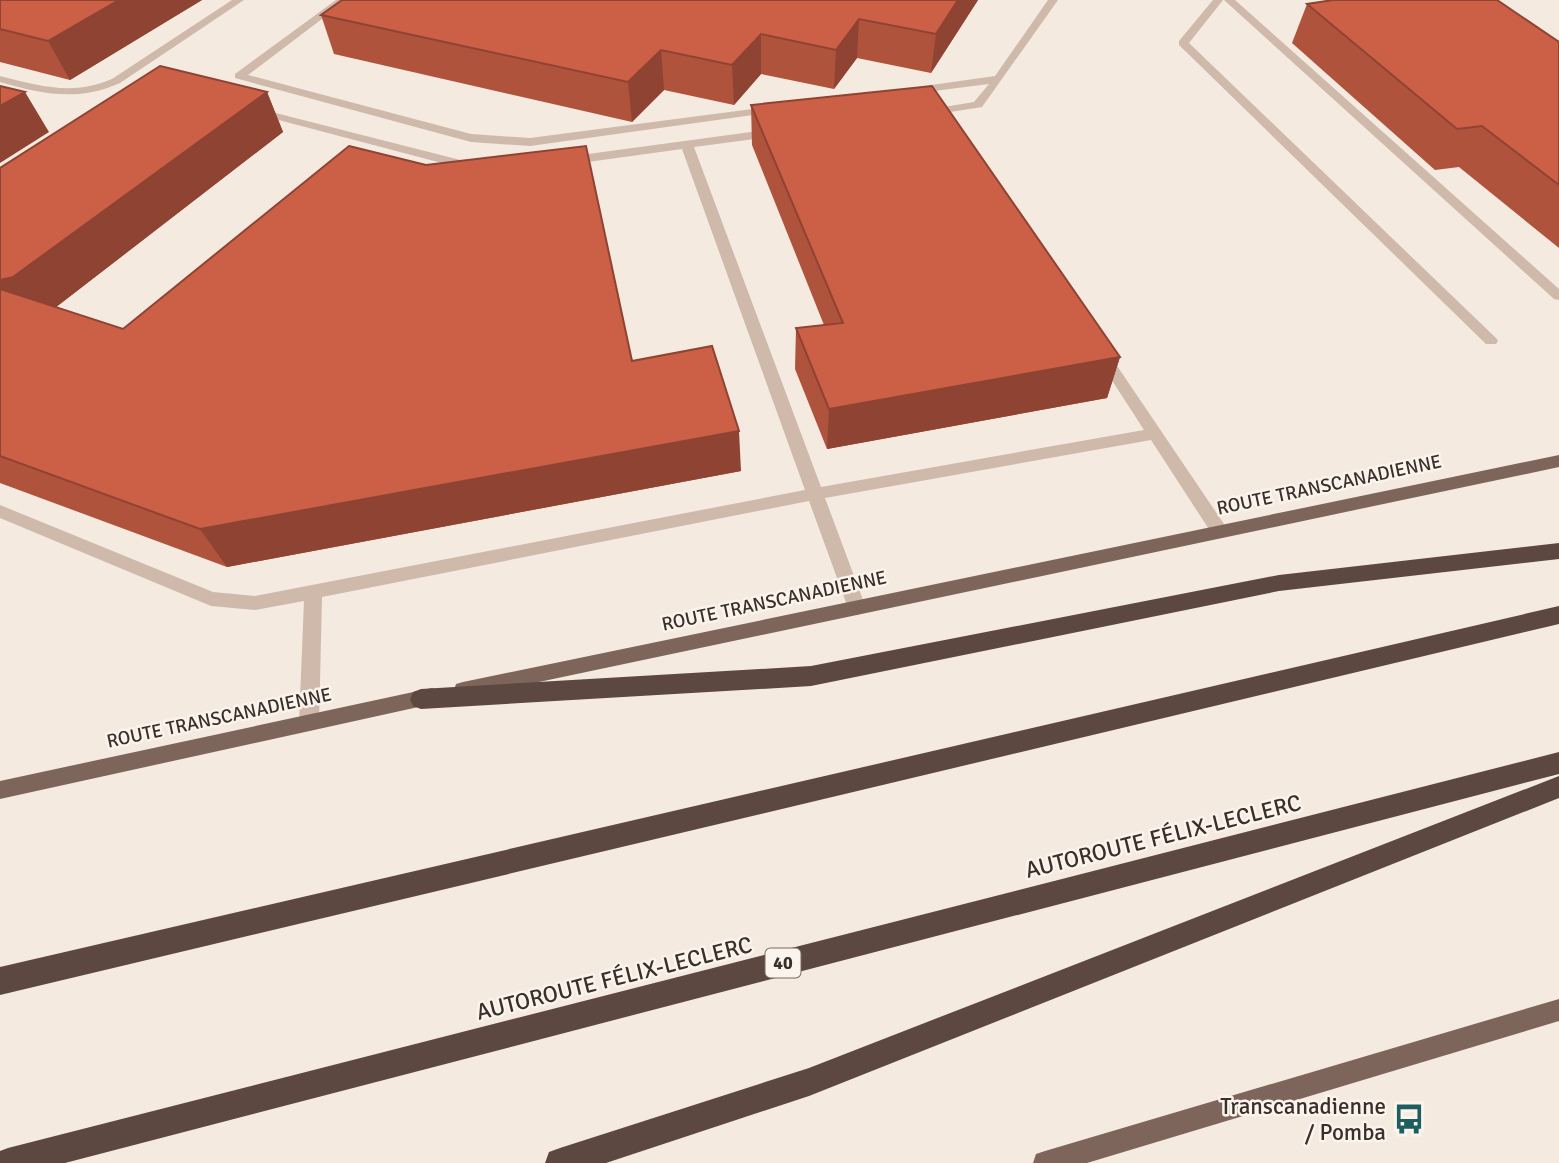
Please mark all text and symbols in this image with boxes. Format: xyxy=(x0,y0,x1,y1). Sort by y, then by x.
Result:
street label: ROUTE TRANSCANADIENNE xyxy=(1215,449,1444,521)
street label: ROUTE TRANSCANADIENNE xyxy=(660,565,889,637)
street label: ROUTE TRANSCANADIENNE xyxy=(105,682,334,754)
street label: AUTOROUTE FÉLIX-LECLERC xyxy=(1022,788,1304,885)
street label: AUTOROUTE FÉLIX-LECLERC xyxy=(473,930,755,1027)
road number: 40 xyxy=(766,948,800,978)
place label: Transcanadienne / Pomba xyxy=(1220,1092,1386,1147)
bus stop icon: Transcanadienne / Pomba xyxy=(1392,1102,1426,1136)

